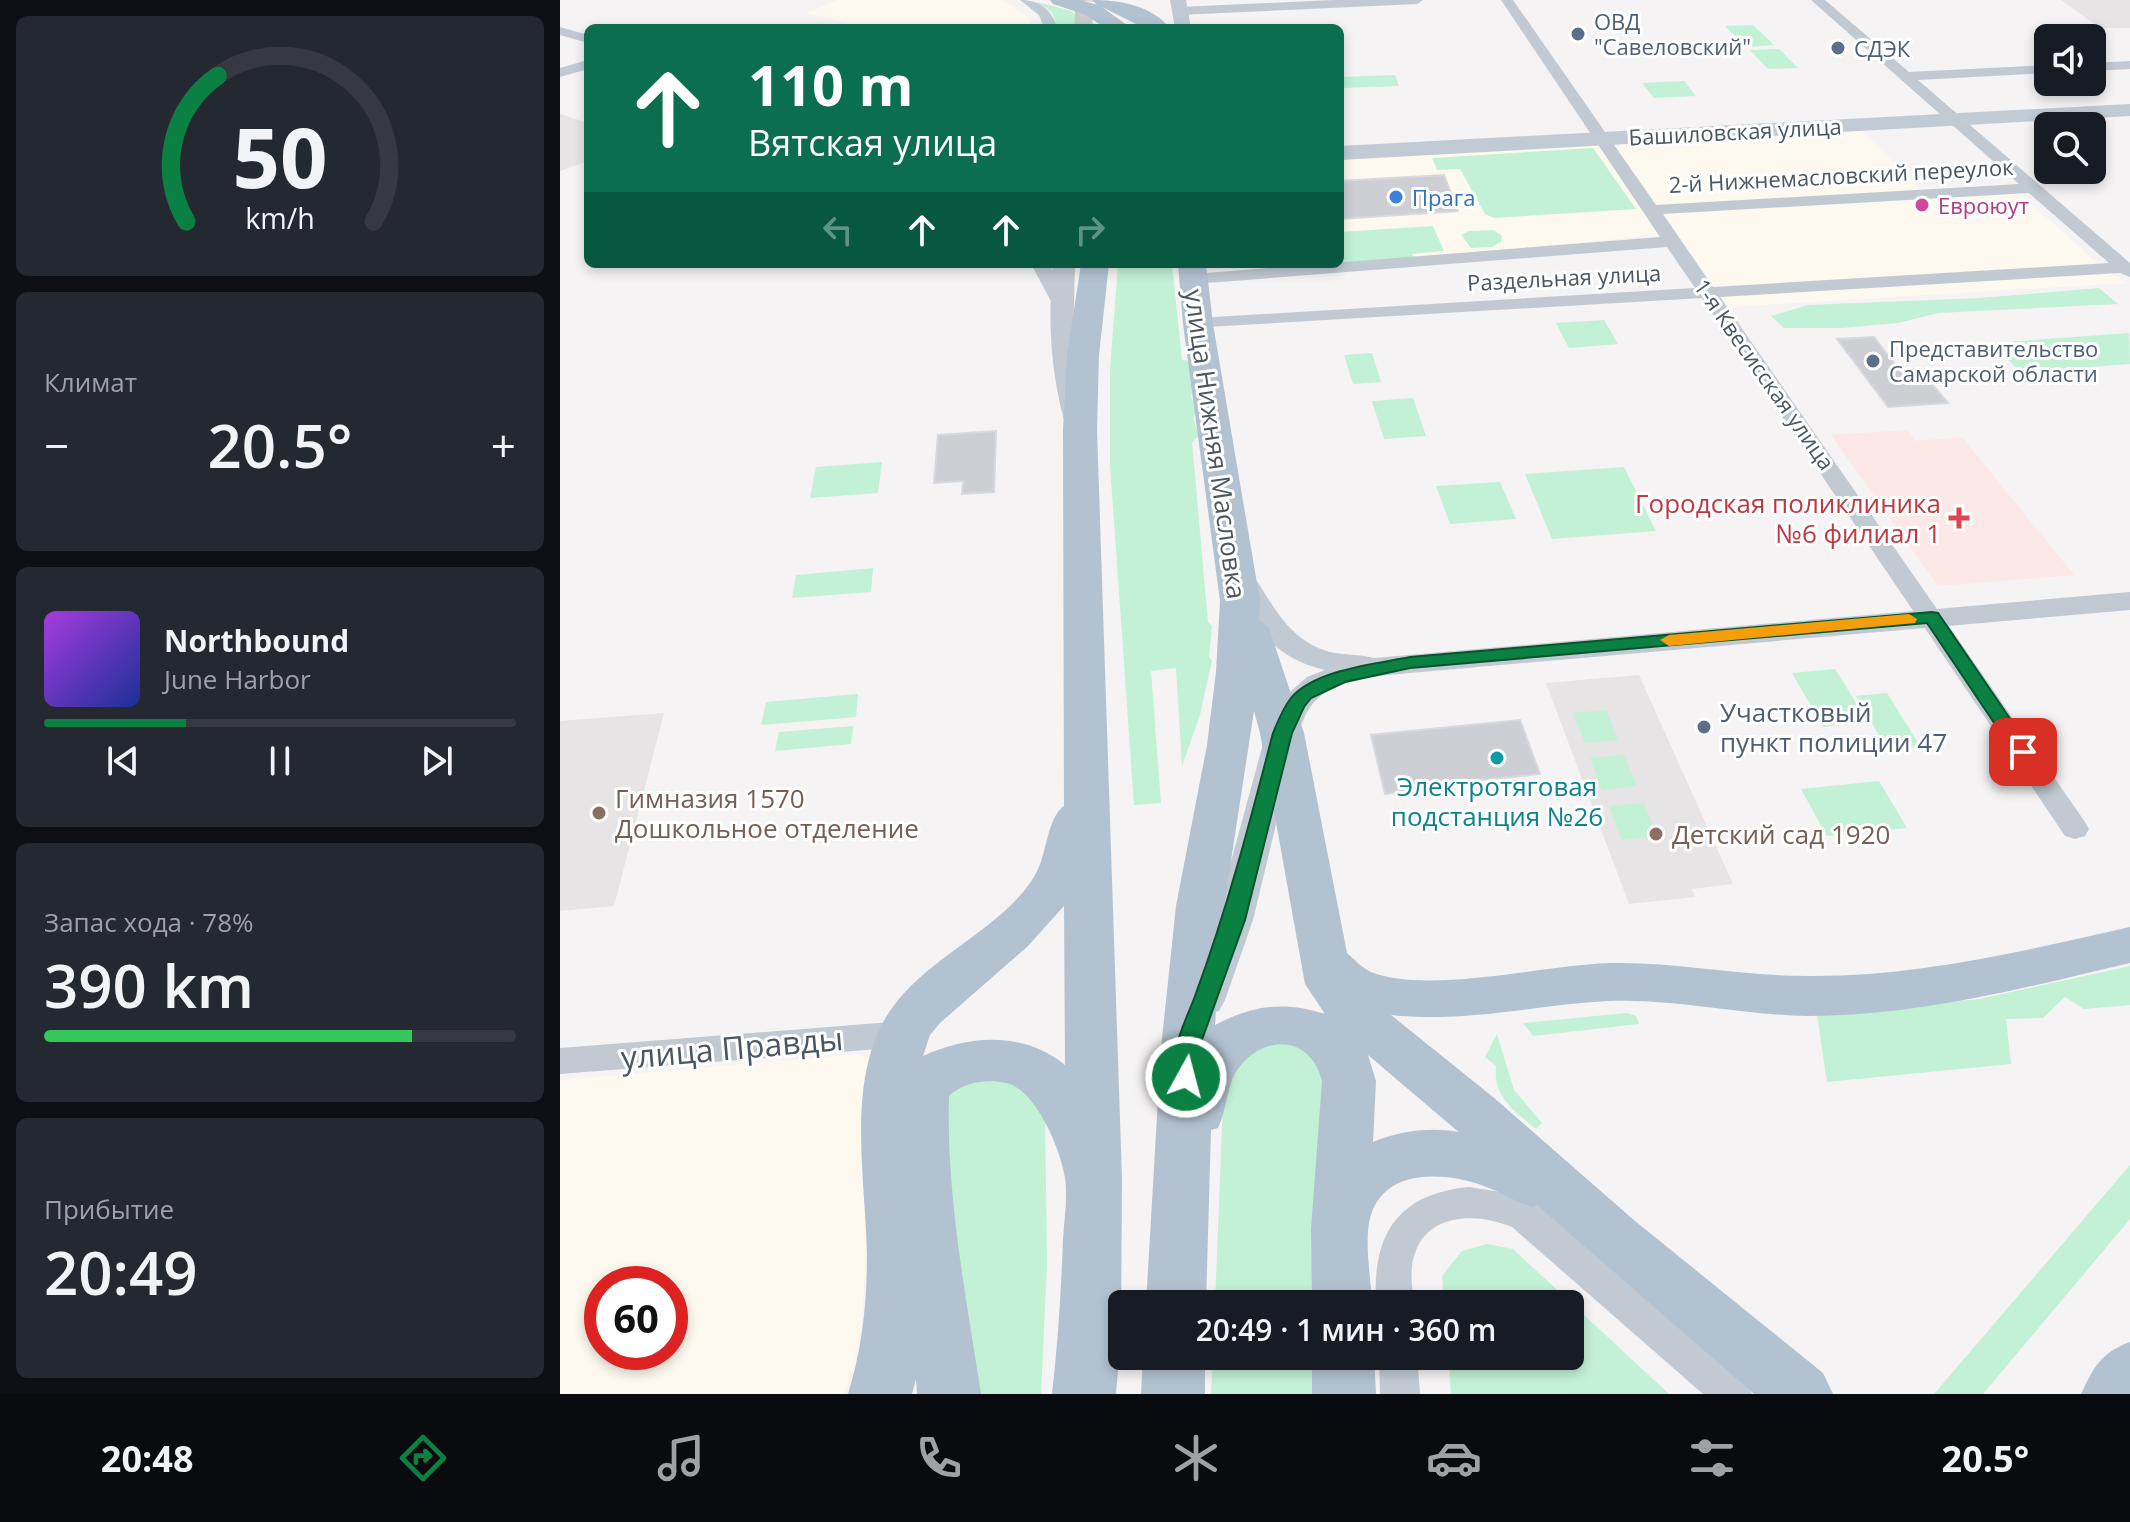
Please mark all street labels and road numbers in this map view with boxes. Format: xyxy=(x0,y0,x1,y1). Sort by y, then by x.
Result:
street label: Башиловская улица xyxy=(1628,110,1842,152)
street label: 2-й Нижнемасловский переулок xyxy=(1668,151,2015,199)
street label: Раздельная улица xyxy=(1466,257,1662,297)
street label: 1-я Квесисская улица xyxy=(1688,273,1842,475)
street label: улица Нижняя Масловка xyxy=(1176,287,1256,601)
street label: улица Правды xyxy=(619,1016,845,1078)

